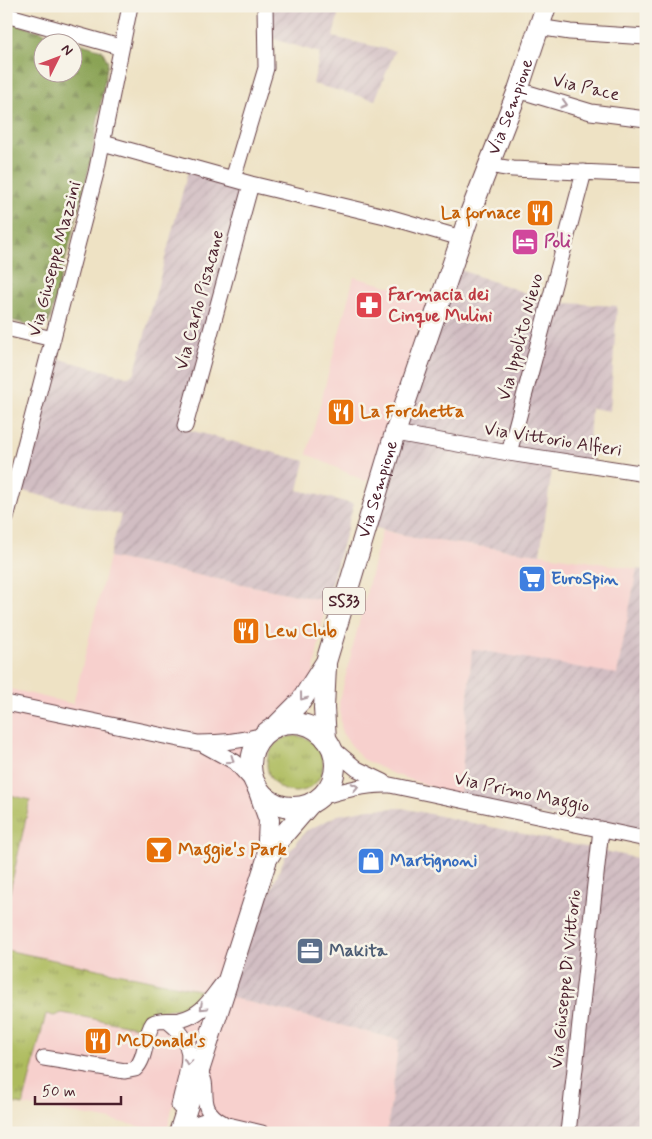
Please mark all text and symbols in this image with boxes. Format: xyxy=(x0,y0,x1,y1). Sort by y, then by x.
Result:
north arrow xyxy=(32,32,82,82)
text: N xyxy=(57,40,77,59)
street label: Via Sempione xyxy=(482,55,540,158)
street label: Via Pace xyxy=(550,69,622,107)
one-way arrow xyxy=(560,98,568,108)
street label: Via Giuseppe Mazzini xyxy=(23,179,87,339)
restaurant icon: La fornace xyxy=(525,198,555,228)
place label: La fornace xyxy=(441,201,521,227)
street label: Via Carlo Pisacane xyxy=(170,227,230,373)
hotel icon: Poli xyxy=(510,227,540,257)
place label: Poli xyxy=(544,230,571,254)
street label: Via Ippolito Nievo xyxy=(492,271,550,403)
place label: Farmacia dei Cinque Mulini xyxy=(388,283,492,328)
pharmacy icon: Farmacia dei Cinque Mulini xyxy=(354,290,384,320)
restaurant icon: La Forchetta xyxy=(326,397,356,427)
place label: La Forchetta xyxy=(360,400,464,424)
street label: Via Vittorio Alfieri xyxy=(482,417,624,463)
street label: Via Sempione xyxy=(352,437,404,541)
supermarket icon: EuroSpin xyxy=(517,564,547,594)
place label: EuroSpin xyxy=(551,567,619,591)
road number: SS33 xyxy=(323,588,365,614)
restaurant icon: Lew Club xyxy=(231,616,261,646)
place label: Lew Club xyxy=(265,619,337,643)
one-way arrow xyxy=(300,692,309,701)
one-way arrow xyxy=(225,754,235,763)
street label: Via Primo Maggio xyxy=(452,767,592,821)
one-way arrow xyxy=(351,783,360,793)
bar icon: Maggie's Park xyxy=(144,835,174,865)
place label: Maggie's Park xyxy=(178,838,287,864)
shop icon: Martignoni xyxy=(356,846,386,876)
place label: Martignoni xyxy=(390,849,478,873)
street label: Via Giuseppe Di Vittorio xyxy=(545,888,587,1070)
office icon: Makita xyxy=(295,936,325,966)
place label: Makita xyxy=(329,939,389,963)
one-way arrow xyxy=(200,1001,209,1010)
restaurant icon: McDonald's xyxy=(83,1026,113,1056)
place label: McDonald's xyxy=(117,1029,205,1053)
one-way arrow xyxy=(183,1058,194,1066)
scale bar xyxy=(35,1074,121,1106)
text: 50 m xyxy=(42,1082,76,1102)

